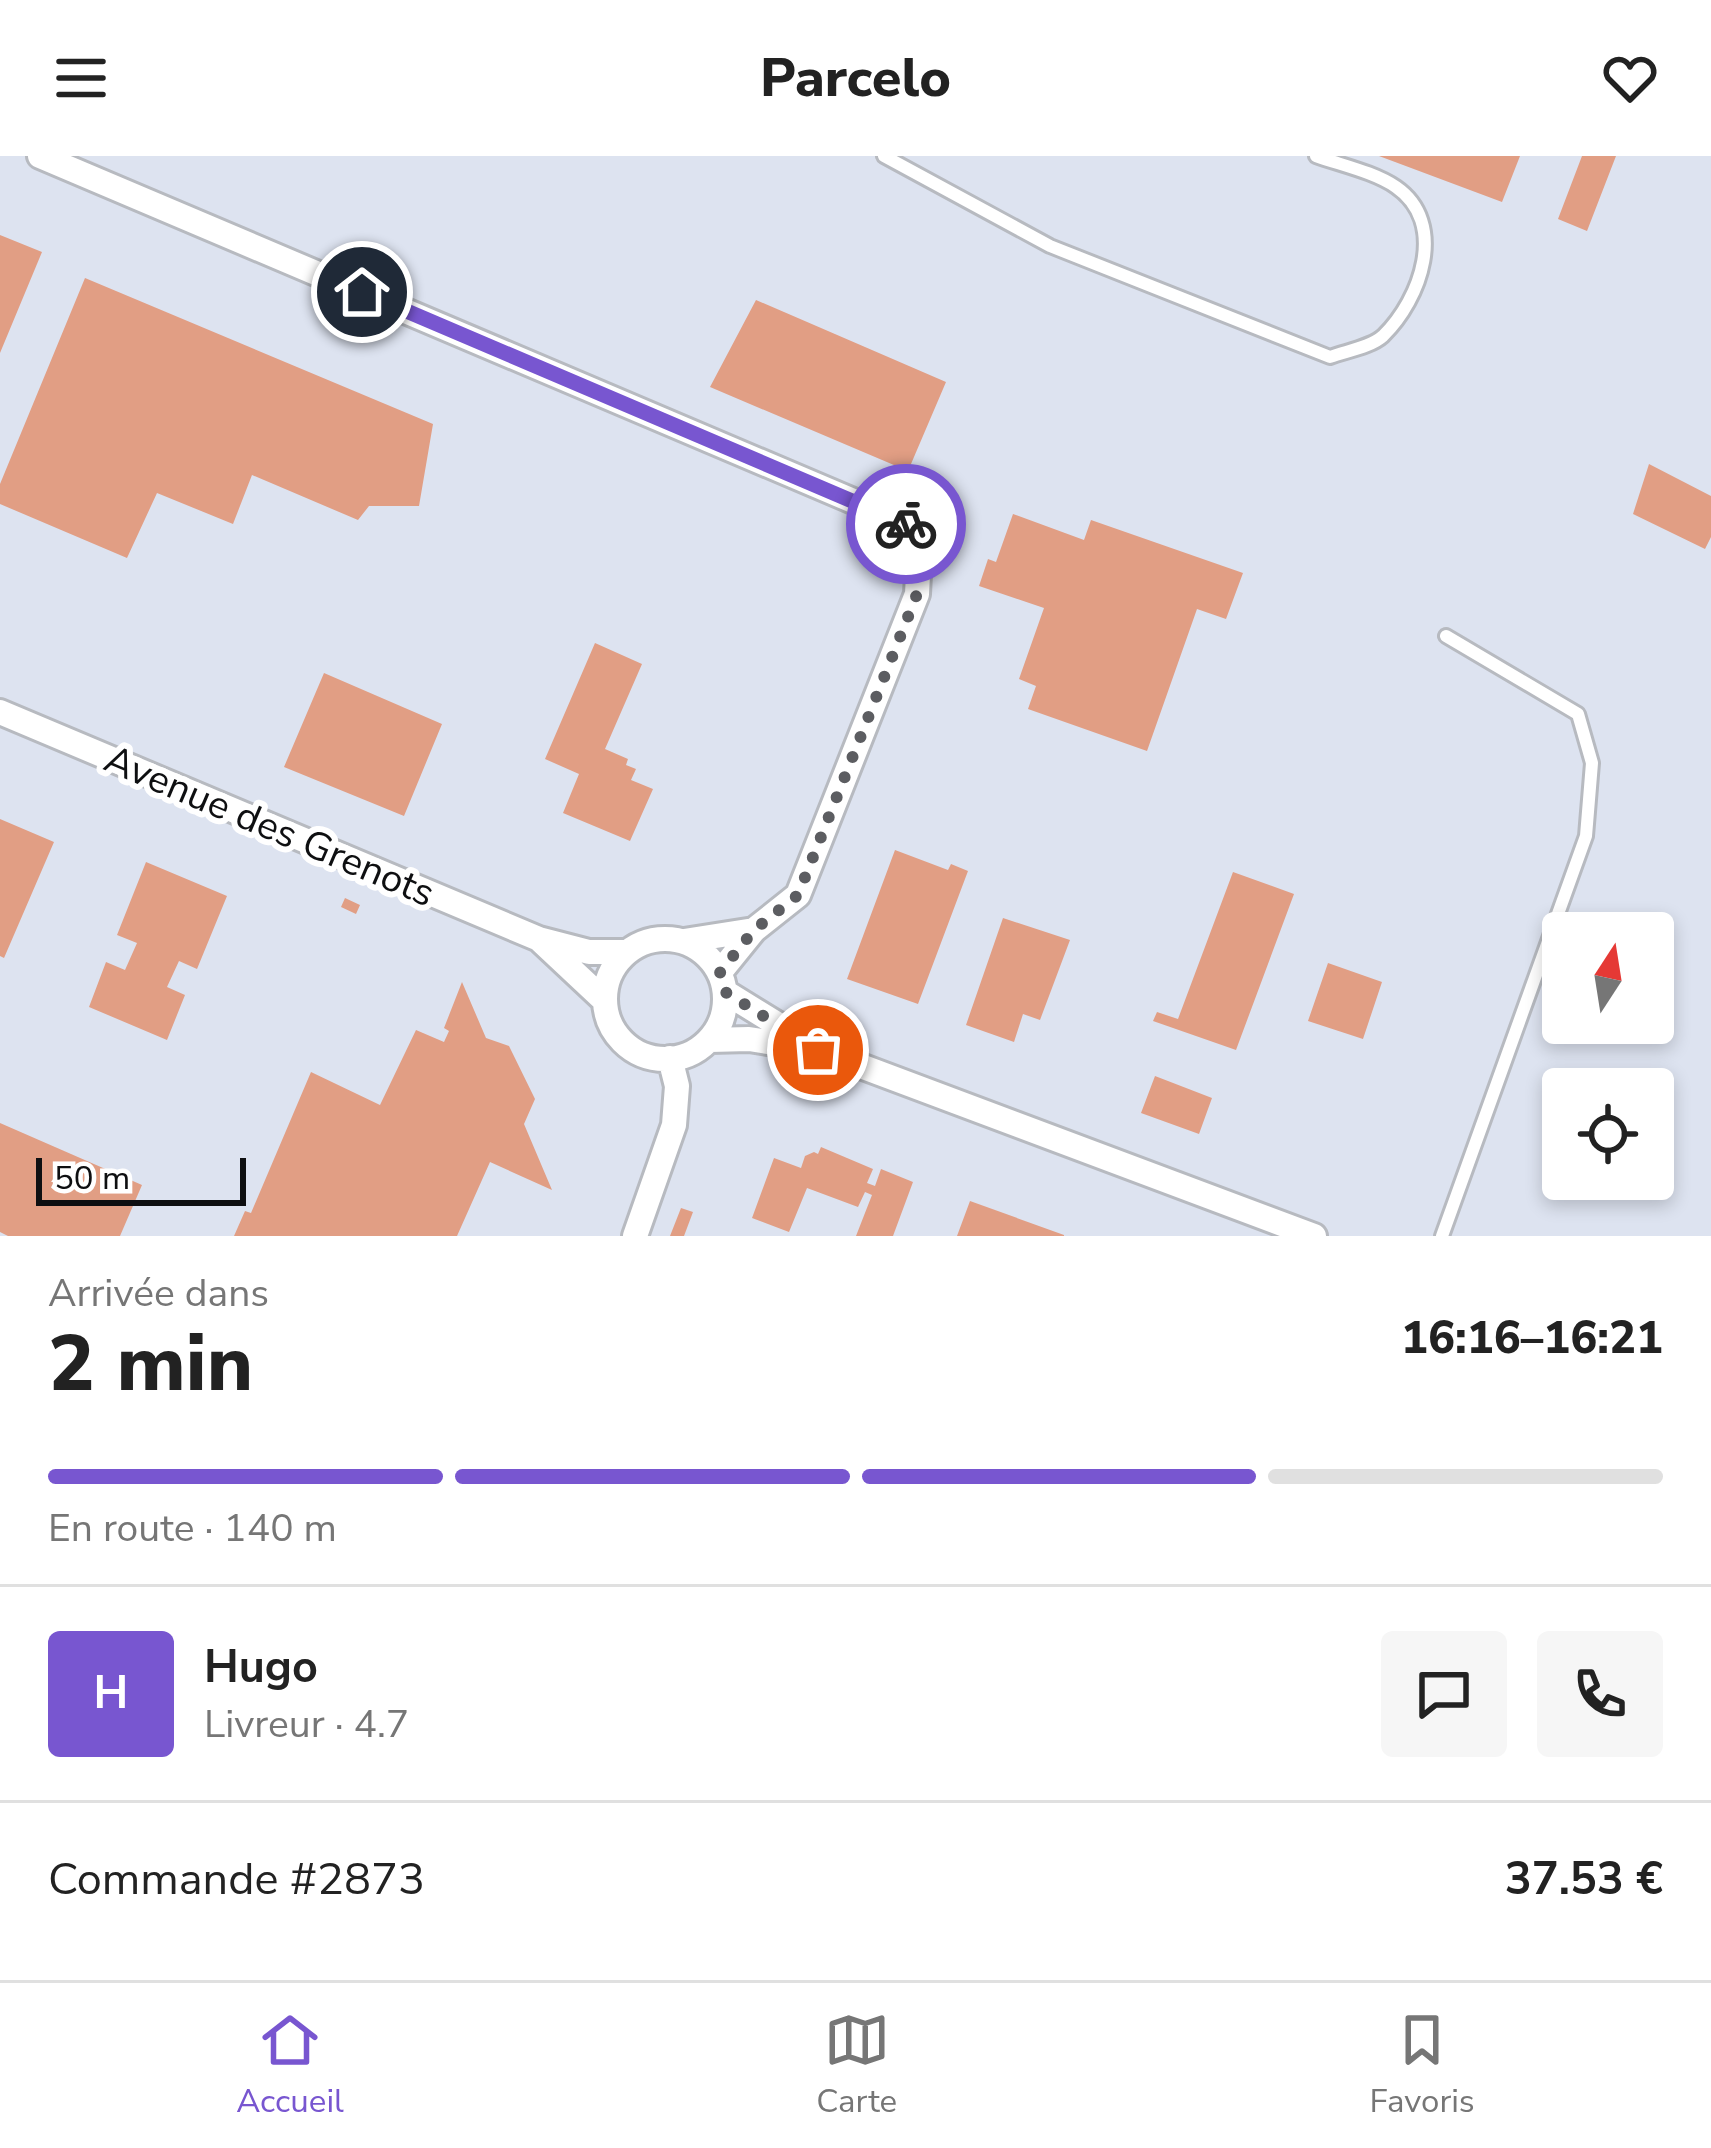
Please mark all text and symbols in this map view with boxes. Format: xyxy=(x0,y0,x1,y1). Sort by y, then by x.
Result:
text: Parcelo xyxy=(760,41,951,115)
icon: menu xyxy=(48,45,114,111)
icon: heart xyxy=(1597,45,1663,111)
pin xyxy=(311,241,413,343)
icon: home xyxy=(329,259,395,325)
courier xyxy=(846,464,966,584)
icon: bike xyxy=(873,491,939,557)
street label: Avenue des Grenots xyxy=(96,733,443,920)
north arrow xyxy=(1542,912,1674,1044)
map controls xyxy=(1542,912,1674,1200)
pin xyxy=(767,999,869,1101)
icon: bag xyxy=(785,1017,851,1083)
button: locate xyxy=(1542,1068,1674,1200)
scale bar xyxy=(36,1152,246,1205)
text: 50 m xyxy=(54,1156,130,1201)
text: Arrivée dans xyxy=(48,1267,269,1320)
text: 16:16–16:21 xyxy=(1401,1308,1663,1369)
text: 2 min xyxy=(48,1311,253,1418)
text: En route · 140 m xyxy=(48,1502,337,1555)
button: chat xyxy=(1381,1631,1507,1757)
button: phone xyxy=(1537,1631,1663,1757)
text: Hugo xyxy=(204,1637,318,1698)
text: H xyxy=(94,1663,128,1724)
text: Livreur · 4.7 xyxy=(204,1698,409,1751)
text: Commande #2873 xyxy=(48,1849,425,1910)
text: 37.53 € xyxy=(1505,1849,1663,1910)
tab: Accueil xyxy=(236,2007,344,2124)
tab: Carte xyxy=(816,2007,897,2124)
tab: Favoris xyxy=(1370,2007,1475,2124)

